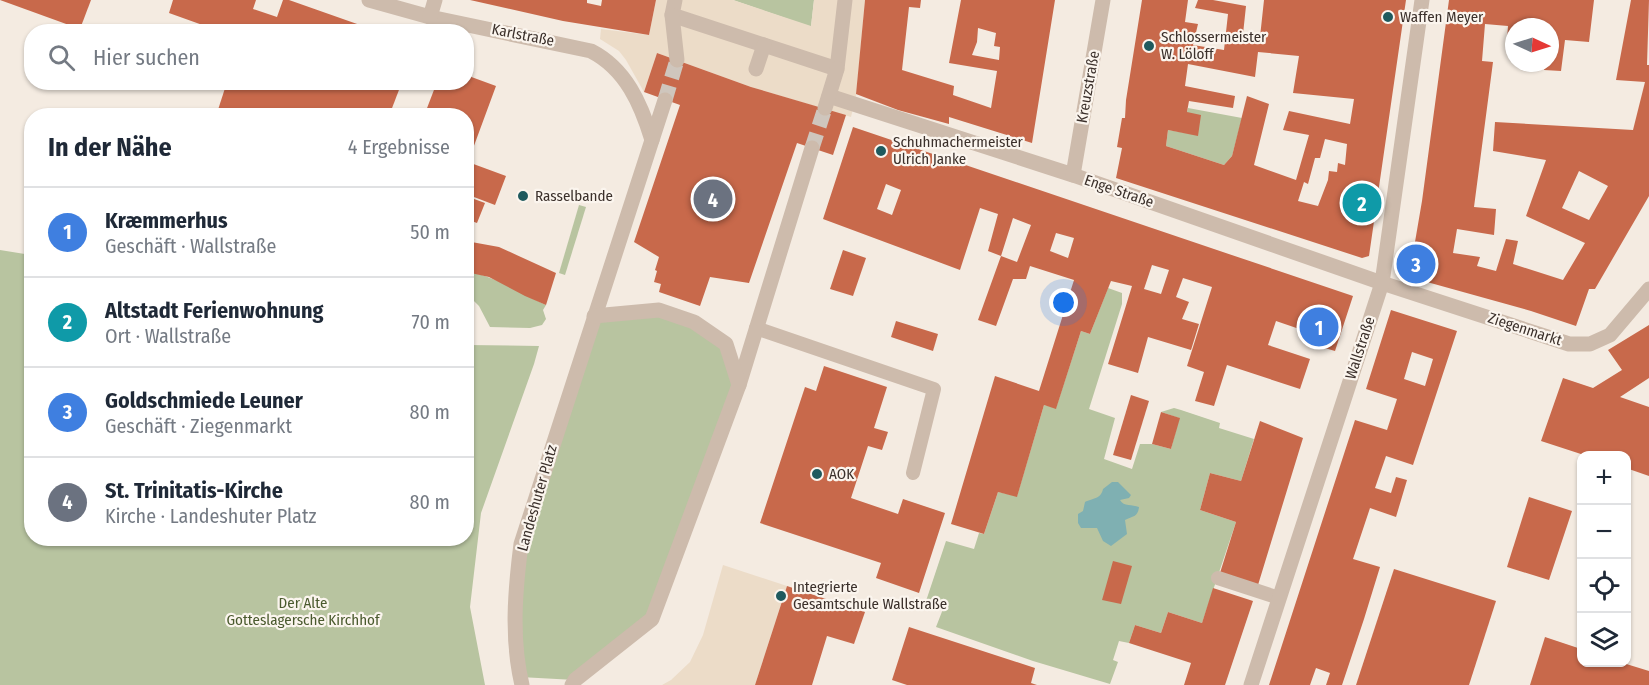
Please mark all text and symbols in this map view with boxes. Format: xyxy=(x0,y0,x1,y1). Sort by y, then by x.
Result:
place label: Waffen Meyer xyxy=(1400,8,1484,26)
marker: Waffen Meyer xyxy=(1381,10,1395,24)
north arrow xyxy=(1505,18,1559,72)
street label: Karlstraße xyxy=(490,20,556,50)
search box xyxy=(24,24,474,90)
place label: Schlossermeister W. Löloff xyxy=(1161,28,1267,63)
marker: Schlossermeister W. Löloff xyxy=(1142,39,1156,53)
icon: search xyxy=(45,41,78,74)
text: Hier suchen xyxy=(93,44,200,71)
street label: Kreuzstraße xyxy=(1073,50,1103,124)
text: In der Nähe xyxy=(48,132,172,163)
place label: Schuhmachermeister Ulrich Janke xyxy=(893,133,1024,168)
text: 4 Ergebnisse xyxy=(348,135,450,159)
marker: Schuhmachermeister Ulrich Janke xyxy=(874,144,888,158)
street label: Enge Straße xyxy=(1082,171,1156,211)
pin: 4 xyxy=(694,176,732,222)
pin: 2 xyxy=(1342,180,1382,226)
place label: Rasselbande xyxy=(535,187,613,205)
marker: Rasselbande xyxy=(516,189,530,203)
text: Kræmmerhus xyxy=(105,207,228,234)
text: 1 xyxy=(63,220,72,244)
text: 50 m xyxy=(410,220,450,244)
text: Geschäft · Wallstraße xyxy=(105,234,276,258)
pin: 3 xyxy=(1396,242,1436,286)
your location xyxy=(1049,288,1078,317)
text: Altstadt Ferienwohnung xyxy=(105,297,323,324)
pin: 1 xyxy=(1300,304,1338,350)
street label: Ziegenmarkt xyxy=(1486,309,1564,349)
text: 2 xyxy=(63,310,72,334)
text: 70 m xyxy=(412,310,450,334)
street label: Wallstraße xyxy=(1341,314,1379,382)
text: Ort · Wallstraße xyxy=(105,324,231,348)
text: Goldschmiede Leuner xyxy=(105,387,303,414)
text: 3 xyxy=(63,400,72,424)
text: 80 m xyxy=(410,400,450,424)
text: Geschäft · Ziegenmarkt xyxy=(105,414,292,438)
street label: Landeshuter Platz xyxy=(513,443,561,553)
map controls xyxy=(1577,451,1631,667)
button: + xyxy=(1577,451,1631,505)
place label: AOK xyxy=(829,465,854,483)
marker: AOK xyxy=(810,467,824,481)
text: St. Trinitatis-Kirche xyxy=(105,477,283,504)
text: 4 xyxy=(62,490,73,514)
text: 80 m xyxy=(410,490,450,514)
text: Kirche · Landeshuter Platz xyxy=(105,504,316,528)
button: − xyxy=(1577,505,1631,559)
button: locate xyxy=(1577,559,1631,613)
place label: Integrierte Gesamtschule Wallstraße xyxy=(793,578,947,613)
marker: Integrierte Gesamtschule Wallstraße xyxy=(774,589,788,603)
park label: Der Alte Gotteslagersche Kirchhof xyxy=(226,594,381,629)
button: layers xyxy=(1577,613,1631,667)

